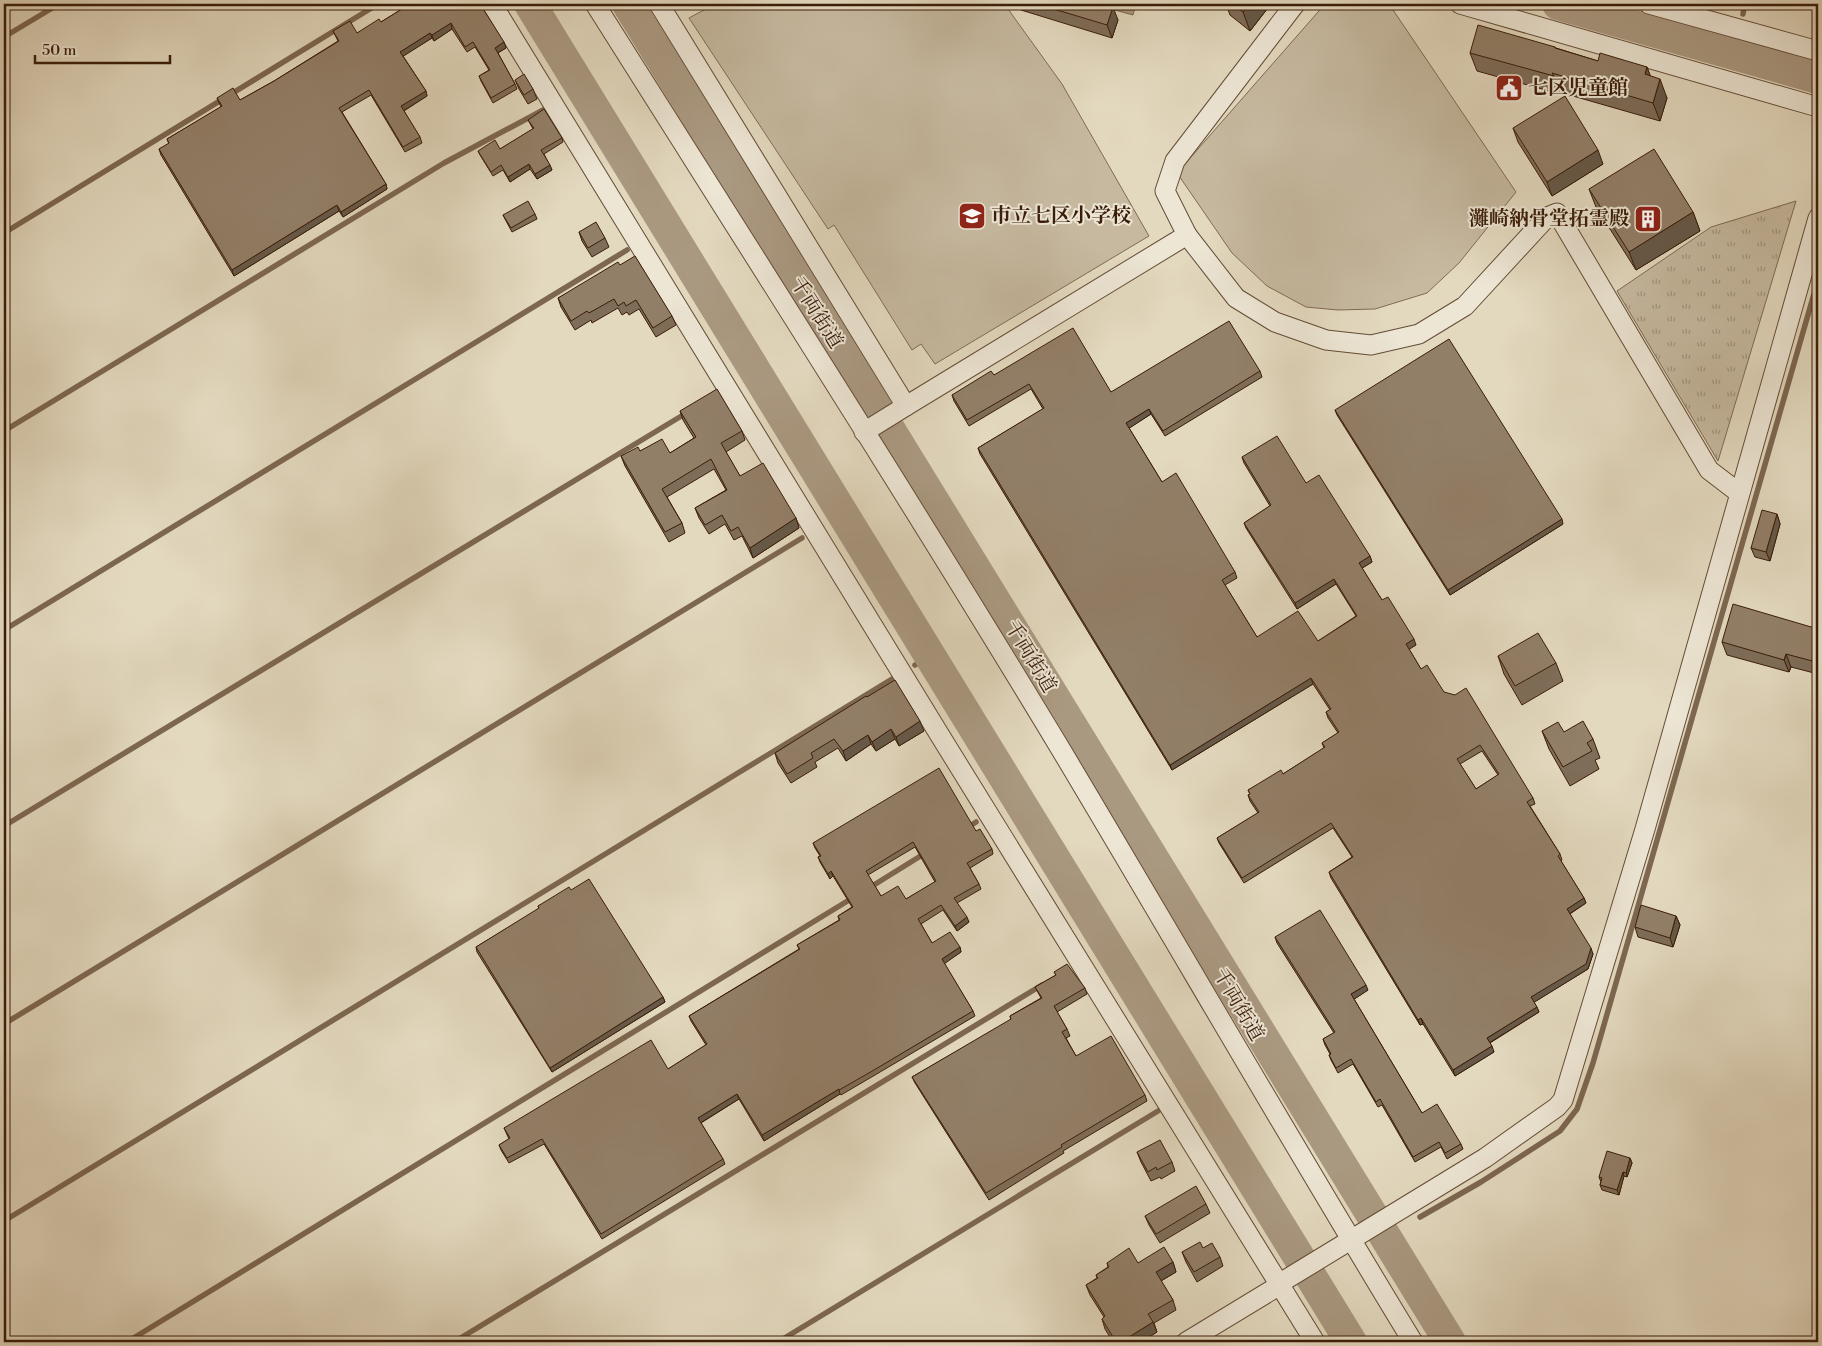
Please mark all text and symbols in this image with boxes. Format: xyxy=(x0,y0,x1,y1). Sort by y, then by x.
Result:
scale bar xyxy=(35,32,170,64)
text: 50 m xyxy=(42,41,76,60)
public building icon: 七区児童館 xyxy=(1494,73,1524,103)
place label: 七区児童館 xyxy=(1528,76,1628,101)
school or university icon: 市立七区小学校 xyxy=(957,201,987,231)
place label: 市立七区小学校 xyxy=(991,204,1131,229)
building icon: 灘崎納骨堂拓霊殿 xyxy=(1633,204,1663,234)
place label: 灘崎納骨堂拓霊殿 xyxy=(1469,207,1629,232)
street label: 千両街道 xyxy=(784,272,848,354)
street label: 千両街道 xyxy=(999,616,1061,698)
street label: 千両街道 xyxy=(1207,964,1269,1046)

